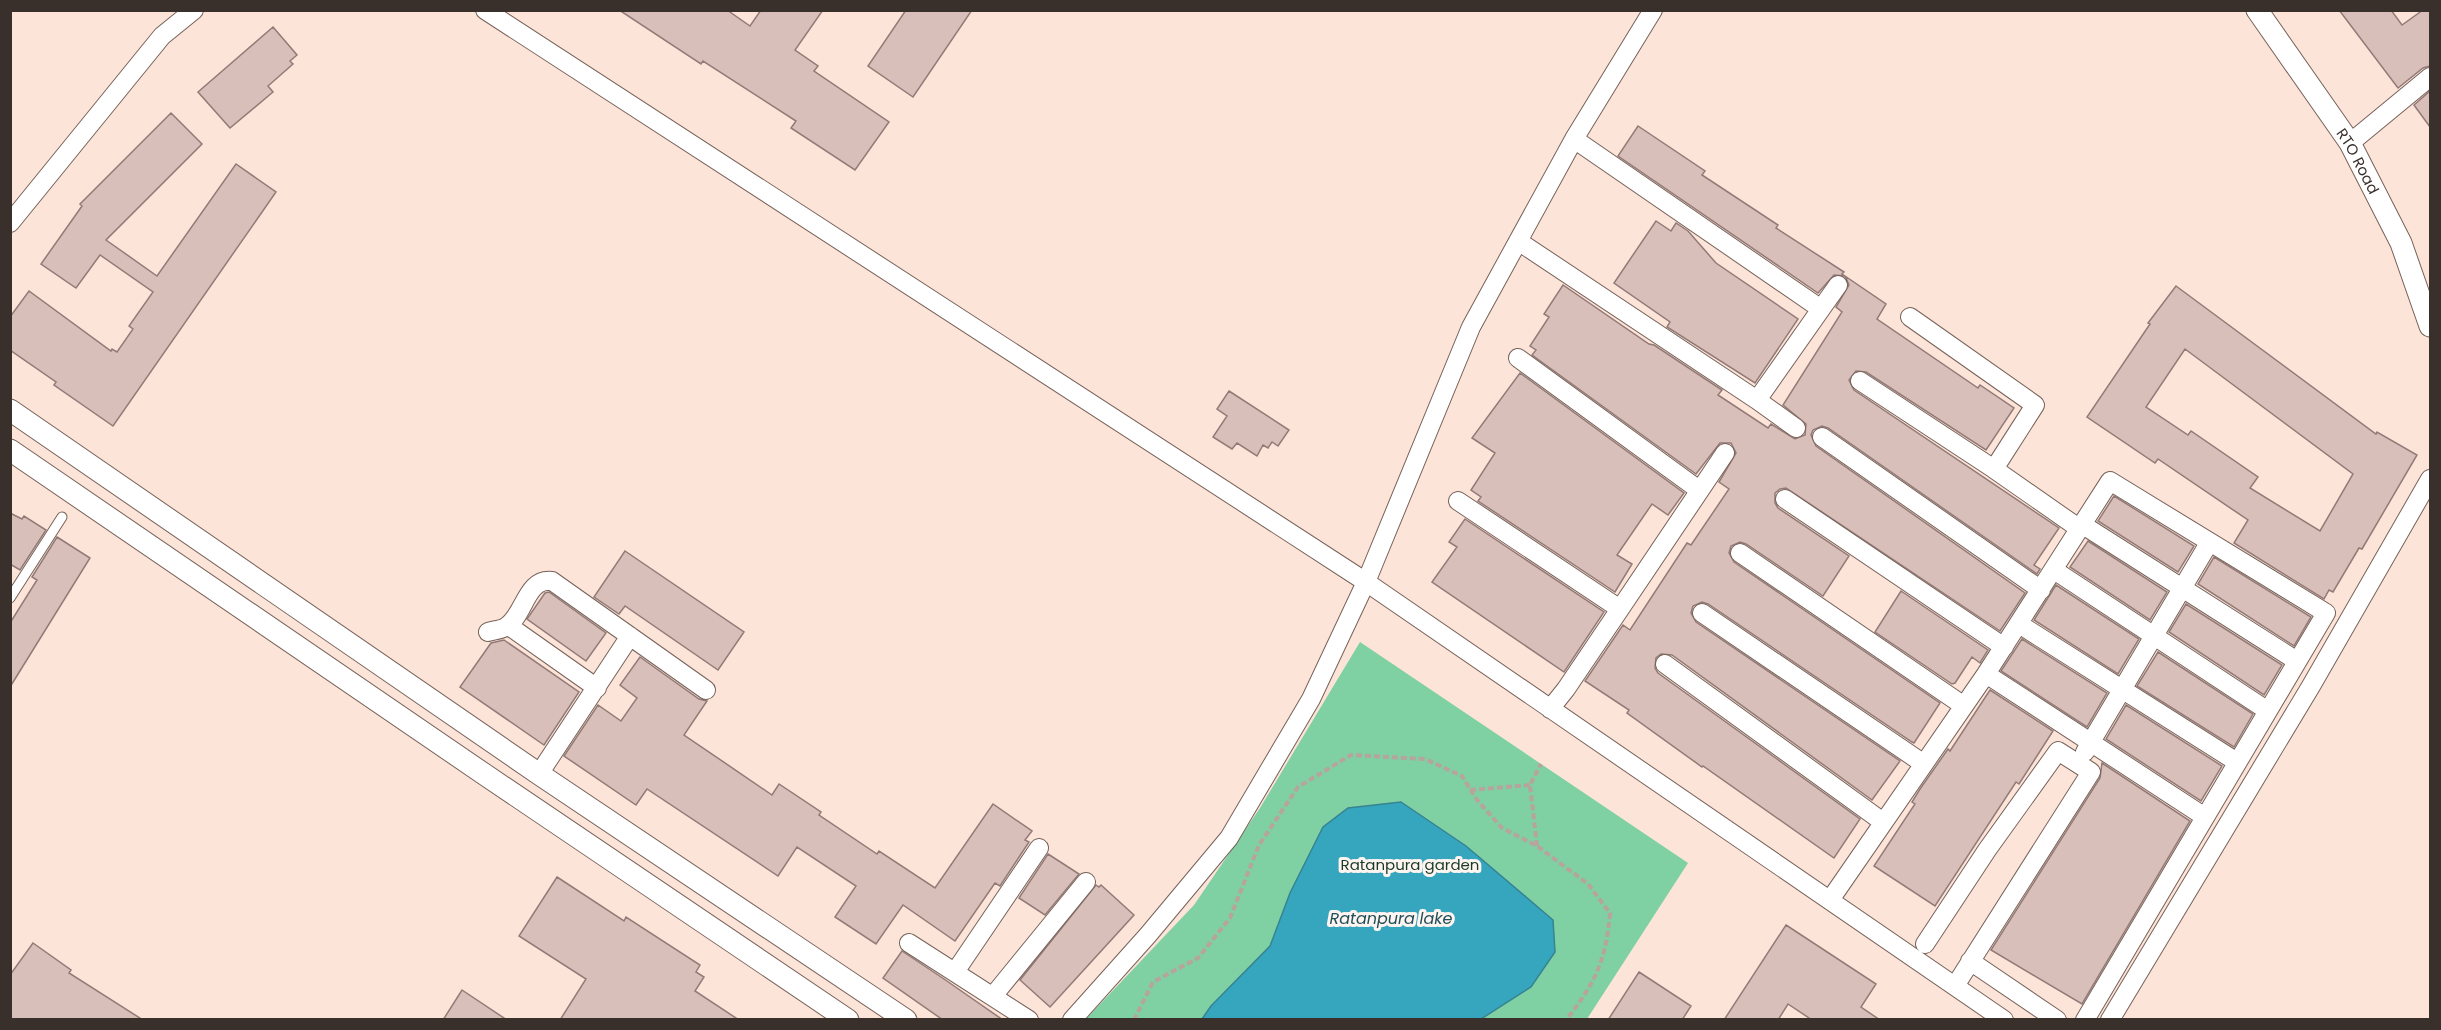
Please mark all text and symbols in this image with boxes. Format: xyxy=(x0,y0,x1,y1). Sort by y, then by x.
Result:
street label: RTO Road xyxy=(2332,124,2385,197)
park label: Ratanpura garden xyxy=(1341,854,1479,875)
water label: Ratanpura lake xyxy=(1330,907,1453,930)

